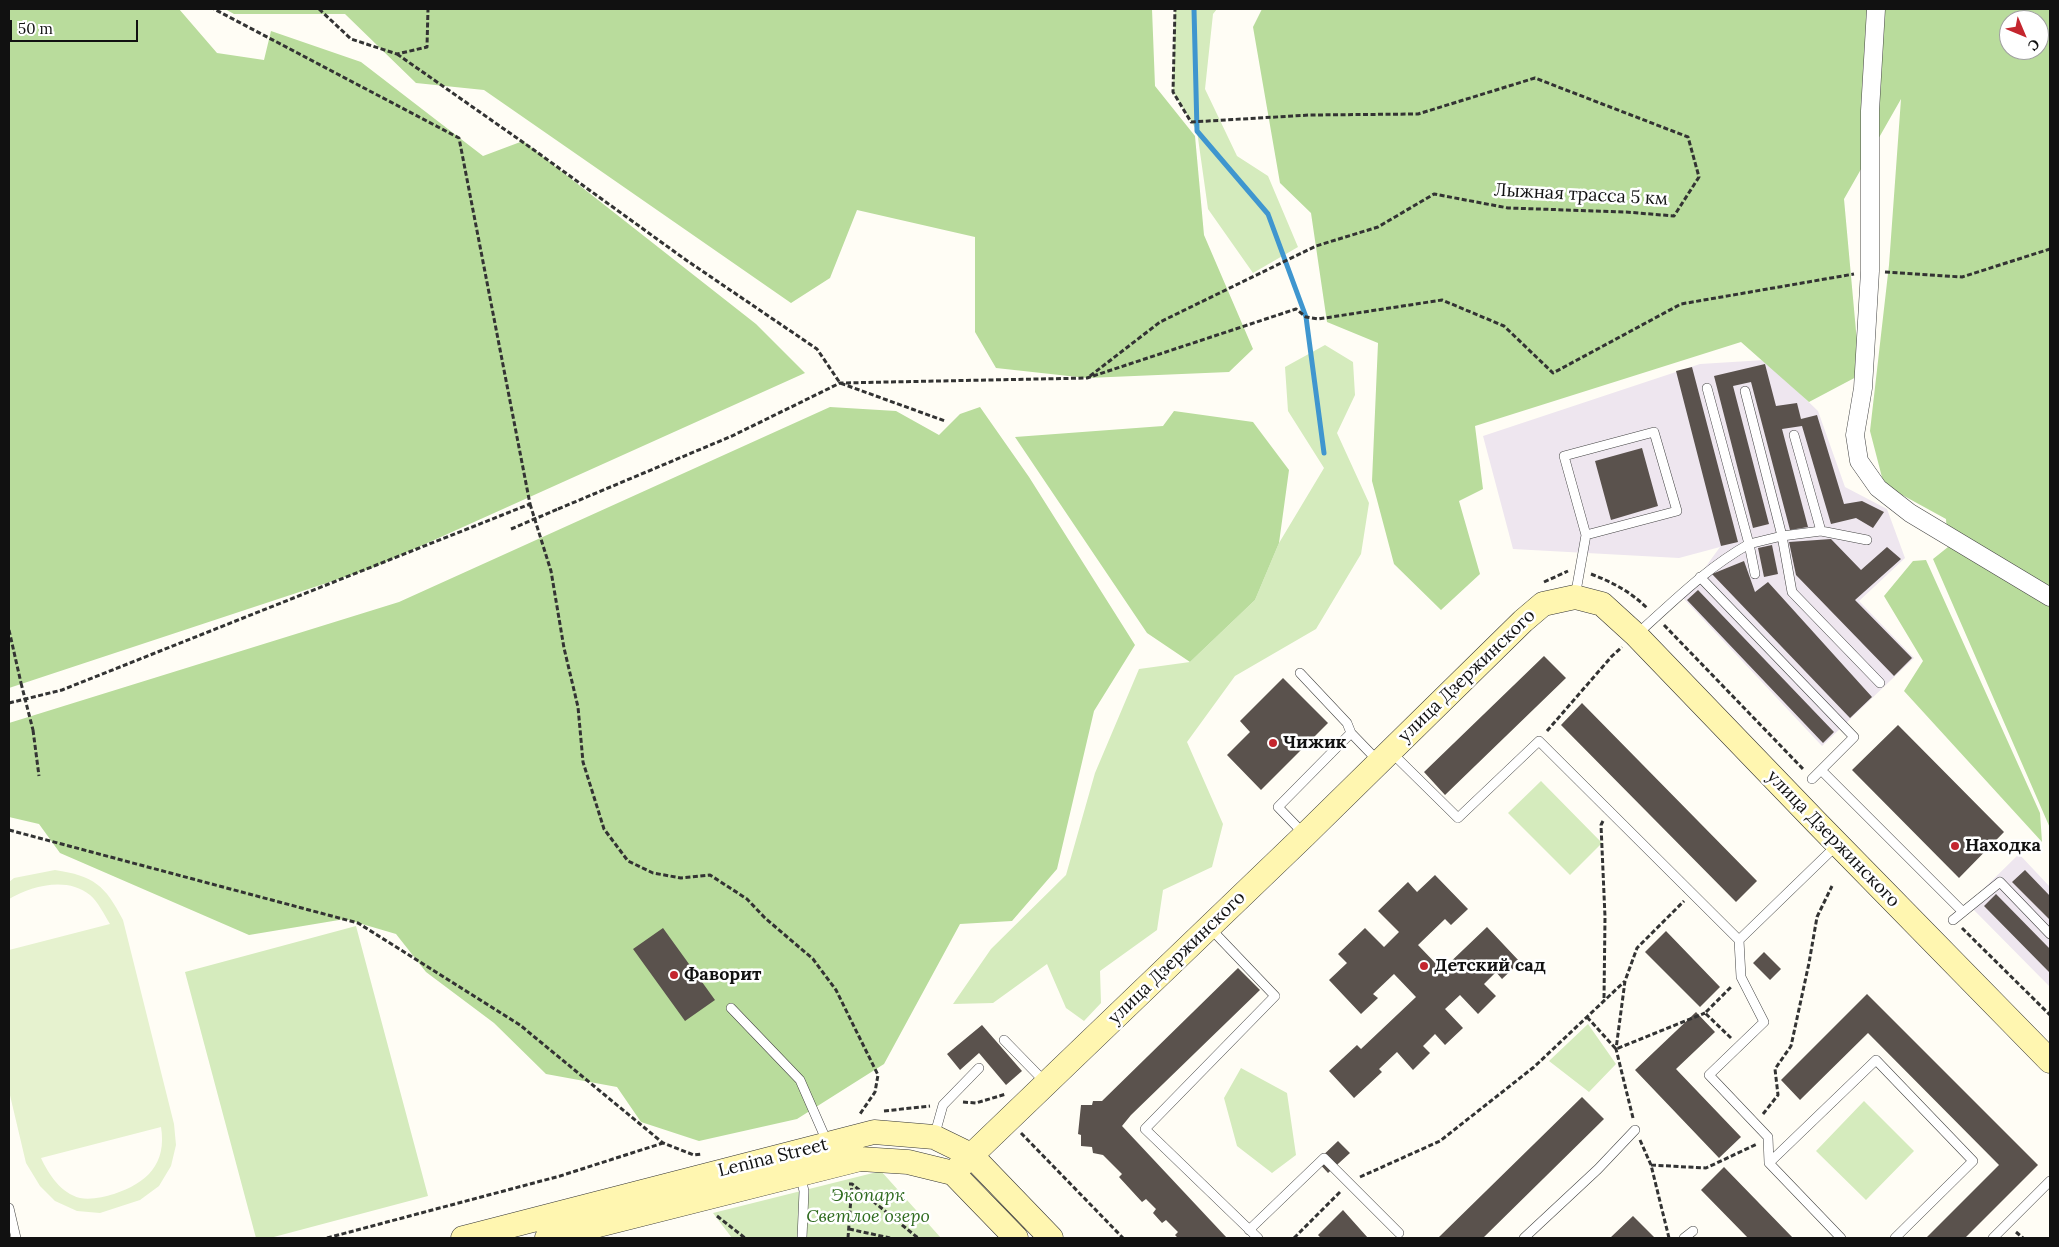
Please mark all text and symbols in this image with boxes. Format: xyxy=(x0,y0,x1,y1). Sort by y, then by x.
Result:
scale bar xyxy=(12,10,140,42)
north arrow xyxy=(1999,10,2049,60)
text: 50 m xyxy=(18,19,53,38)
text: С xyxy=(2024,35,2044,55)
street label: Лыжная трасса 5 км xyxy=(1493,180,1669,210)
street label: улица Дзержинского xyxy=(1394,605,1540,747)
place label: Чижик xyxy=(1283,732,1346,754)
marker: Чижик xyxy=(1267,737,1279,749)
street label: улица Дзержинского xyxy=(1762,766,1904,912)
place label: Находка xyxy=(1965,835,2041,857)
marker: Находка xyxy=(1949,840,1961,852)
street label: улица Дзержинского xyxy=(1104,887,1250,1029)
place label: Детский сад xyxy=(1434,955,1546,977)
marker: Детский сад xyxy=(1418,960,1430,972)
place label: Фаворит xyxy=(684,964,761,986)
marker: Фаворит xyxy=(668,969,680,981)
street label: Lenina Street xyxy=(716,1134,830,1182)
park label: Экопарк Светлое озеро xyxy=(806,1185,930,1228)

